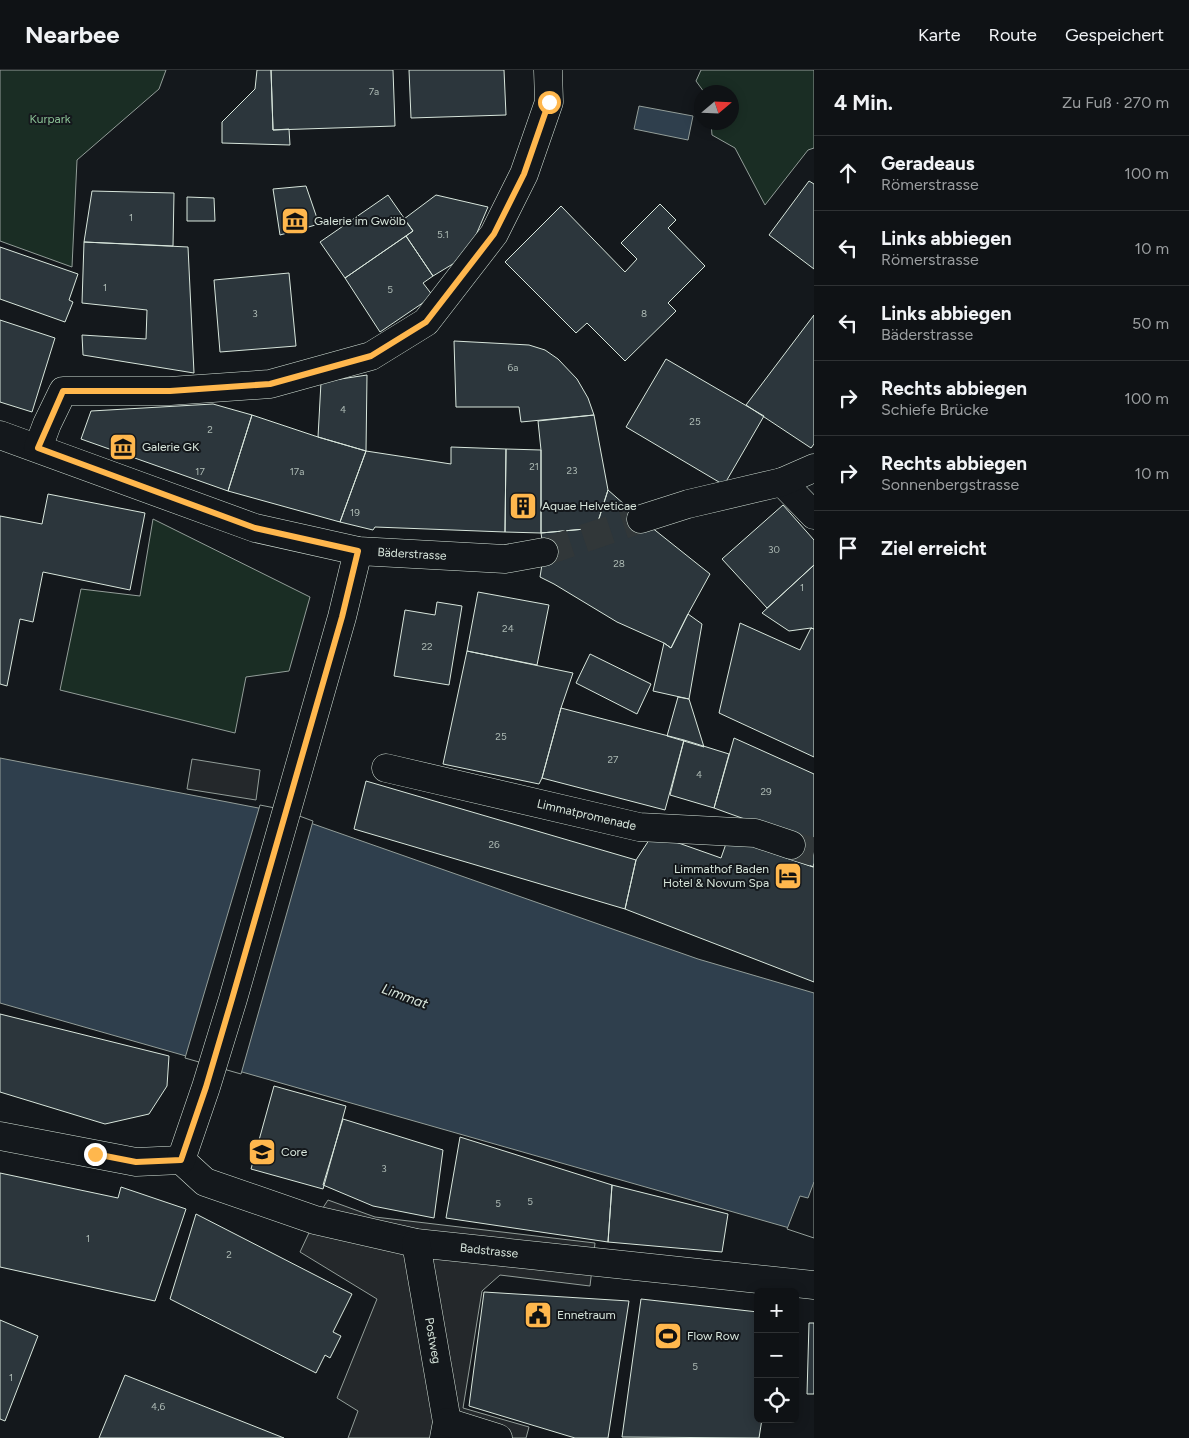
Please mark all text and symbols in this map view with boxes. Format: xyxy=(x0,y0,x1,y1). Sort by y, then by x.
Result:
text: Nearbee xyxy=(25,20,120,49)
text: Karte xyxy=(918,24,961,46)
text: Route xyxy=(989,24,1037,46)
text: Gespeichert xyxy=(1065,24,1164,46)
house number: 7a xyxy=(369,85,379,98)
north arrow xyxy=(694,85,739,130)
text: 4 Min. xyxy=(834,90,893,115)
route start xyxy=(538,91,561,114)
text: Zu Fuß · 270 m xyxy=(1062,93,1169,112)
park label: Kurpark xyxy=(29,112,71,126)
text: Geradeaus xyxy=(881,152,975,175)
icon: ahead xyxy=(834,159,862,187)
text: 100 m xyxy=(1124,164,1169,183)
text: Römerstrasse xyxy=(881,175,979,194)
museum icon: Galerie im Gwölb xyxy=(280,206,310,236)
house number: 1 xyxy=(129,211,133,224)
place label: Galerie im Gwölb xyxy=(314,214,406,228)
text: Links abbiegen xyxy=(881,227,1012,250)
house number: 5.1 xyxy=(437,228,449,241)
icon: left xyxy=(834,234,862,262)
text: 10 m xyxy=(1135,239,1169,258)
text: Römerstrasse xyxy=(881,250,979,269)
house number: 1 xyxy=(103,281,107,294)
house number: 5 xyxy=(387,283,393,296)
text: Links abbiegen xyxy=(881,302,1012,325)
house number: 3 xyxy=(252,307,258,320)
house number: 8 xyxy=(641,307,647,320)
icon: left xyxy=(834,309,862,337)
text: 50 m xyxy=(1132,314,1169,333)
text: Bäderstrasse xyxy=(881,325,973,344)
house number: 6a xyxy=(508,361,518,374)
text: Rechts abbiegen xyxy=(881,377,1027,400)
icon: right xyxy=(834,384,862,412)
text: 100 m xyxy=(1124,389,1169,408)
text: Schiefe Brücke xyxy=(881,400,989,419)
house number: 4 xyxy=(340,403,346,416)
house number: 25 xyxy=(689,415,701,428)
house number: 2 xyxy=(207,423,213,436)
museum icon: Galerie GK xyxy=(108,432,138,462)
place label: Galerie GK xyxy=(142,440,200,454)
text: Rechts abbiegen xyxy=(881,452,1027,475)
icon: right xyxy=(834,459,862,487)
house number: 21 xyxy=(529,460,539,473)
house number: 23 xyxy=(566,464,578,477)
text: 10 m xyxy=(1135,464,1169,483)
house number: 17 xyxy=(195,465,205,478)
house number: 17a xyxy=(290,465,304,478)
text: Sonnenbergstrasse xyxy=(881,475,1019,494)
building icon: Aquae Helveticae xyxy=(508,491,538,521)
place label: Aquae Helveticae xyxy=(542,499,637,513)
house number: 19 xyxy=(350,506,360,519)
icon: arrive xyxy=(834,534,862,562)
text: Ziel erreicht xyxy=(881,537,987,560)
house number: 30 xyxy=(768,543,780,556)
street label: Bäderstrasse xyxy=(377,545,447,563)
house number: 28 xyxy=(613,557,625,570)
house number: 1 xyxy=(800,581,804,594)
house number: 24 xyxy=(502,622,514,635)
house number: 22 xyxy=(421,640,433,653)
house number: 25 xyxy=(495,730,507,743)
house number: 27 xyxy=(608,753,619,766)
house number: 4 xyxy=(696,768,702,781)
house number: 29 xyxy=(760,785,772,798)
street label: Limmatpromenade xyxy=(536,796,638,833)
house number: 26 xyxy=(488,838,500,851)
hotel icon: Limmathof Baden Hotel & Novum Spa xyxy=(773,861,803,891)
place label: Limmathof Baden Hotel & Novum Spa xyxy=(663,862,769,890)
water label: Limmat xyxy=(379,980,431,1013)
school or university icon: Core xyxy=(247,1137,277,1167)
route end xyxy=(84,1143,107,1166)
place label: Core xyxy=(281,1145,308,1159)
house number: 3 xyxy=(381,1162,387,1175)
house number: 5 xyxy=(527,1195,533,1208)
house number: 5 xyxy=(495,1197,501,1210)
house number: 1 xyxy=(86,1232,90,1245)
street label: Badstrasse xyxy=(459,1241,519,1261)
house number: 2 xyxy=(226,1248,232,1261)
map controls xyxy=(754,1288,799,1423)
button: + xyxy=(754,1288,799,1333)
public building icon: Ennetraum xyxy=(523,1300,553,1330)
place label: Ennetraum xyxy=(557,1308,616,1322)
street label: Postweg xyxy=(422,1316,444,1365)
sports icon: Flow Row xyxy=(653,1321,683,1351)
place label: Flow Row xyxy=(687,1329,740,1343)
button: − xyxy=(754,1333,799,1378)
house number: 5 xyxy=(692,1360,698,1373)
house number: 1 xyxy=(9,1371,13,1384)
button: locate xyxy=(754,1378,799,1423)
house number: 4,6 xyxy=(151,1400,165,1413)

